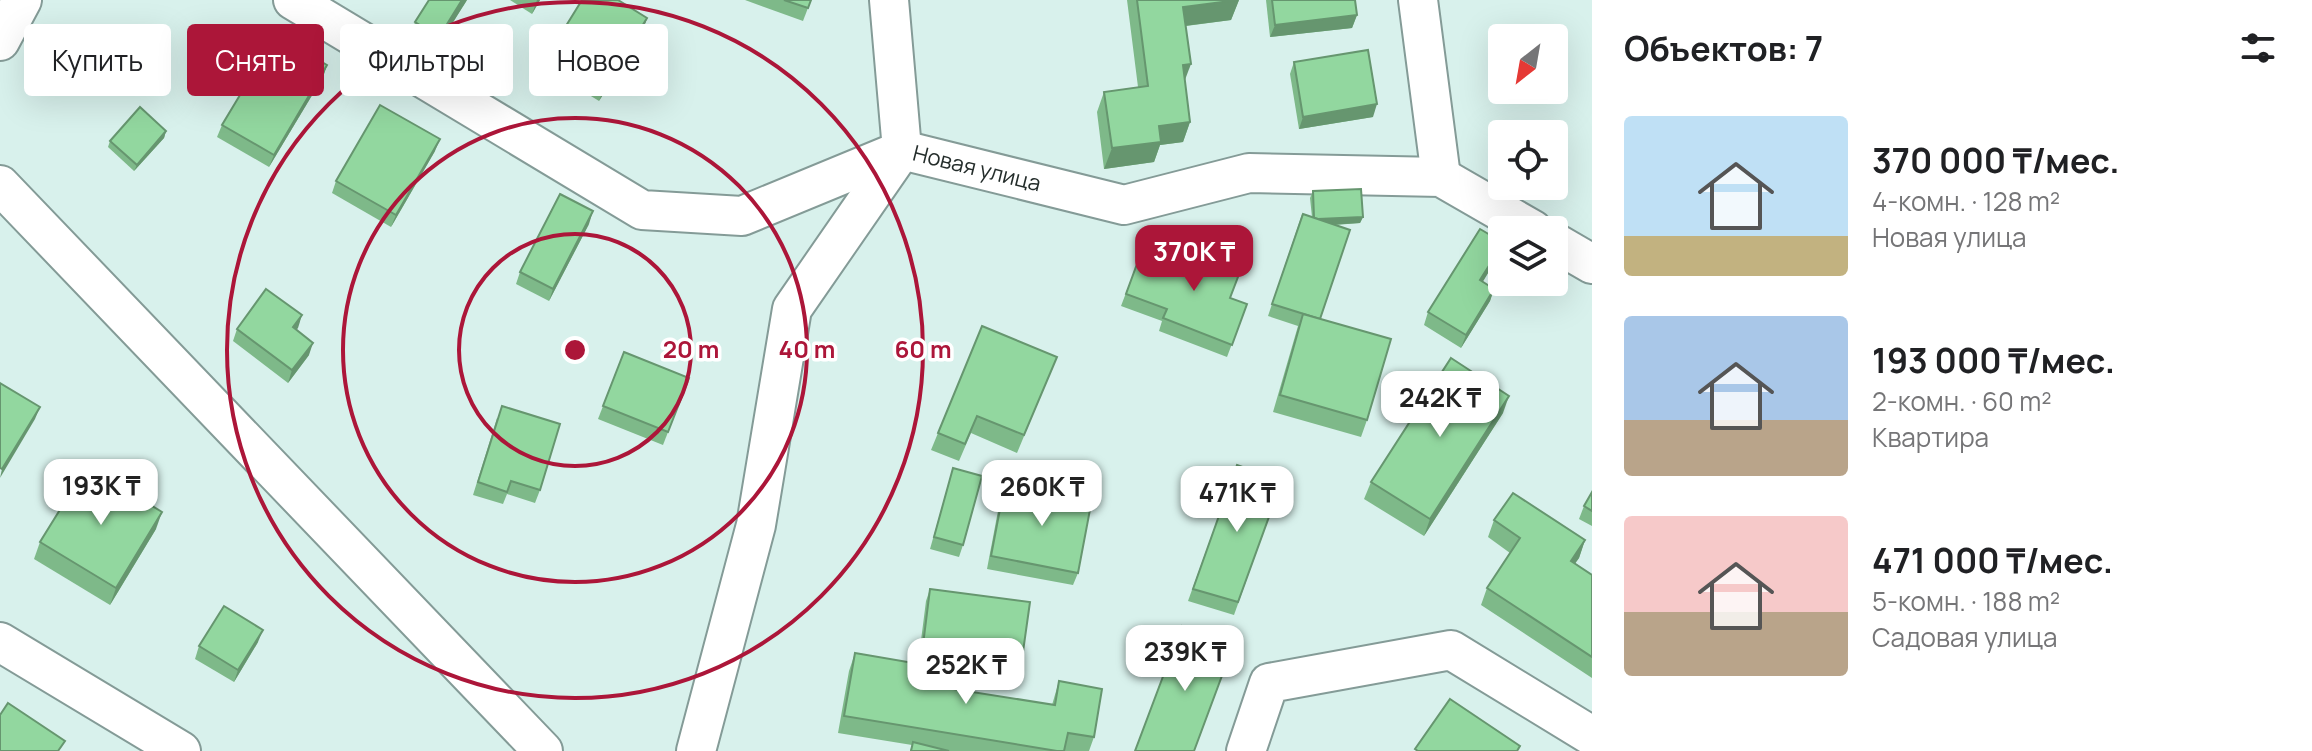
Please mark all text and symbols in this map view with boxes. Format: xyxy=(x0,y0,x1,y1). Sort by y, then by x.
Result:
chip: Купить xyxy=(24,24,171,96)
chip: Снять xyxy=(187,24,324,96)
chip: Фильтры xyxy=(340,24,513,96)
chip: Новое xyxy=(529,24,668,96)
north arrow xyxy=(1488,24,1568,104)
map controls xyxy=(1488,24,1568,296)
text: Объектов: 7 xyxy=(1624,25,1823,71)
icon: filters xyxy=(2236,26,2280,70)
button: locate xyxy=(1488,120,1568,200)
text: 370 000 ₸/мес. xyxy=(1872,137,2120,183)
street label: Новая улица xyxy=(910,138,1044,198)
icon: home xyxy=(1688,148,1784,244)
text: 4-комн. · 128 m² xyxy=(1872,183,2060,219)
button: layers xyxy=(1488,216,1568,296)
text: Новая улица xyxy=(1872,219,2027,255)
pin: 370K ₸ xyxy=(1129,225,1259,293)
text: 370K ₸ xyxy=(1153,233,1235,269)
text: 20 m xyxy=(663,332,719,365)
text: 40 m xyxy=(779,332,835,365)
text: 60 m xyxy=(894,332,952,365)
centre of rings xyxy=(561,336,589,364)
text: 193 000 ₸/мес. xyxy=(1872,337,2115,383)
icon: home xyxy=(1688,348,1784,444)
pin: 242K ₸ xyxy=(1375,371,1505,439)
text: 242K ₸ xyxy=(1399,379,1481,415)
text: 2-комн. · 60 m² xyxy=(1872,383,2052,419)
text: Квартира xyxy=(1872,419,1989,455)
pin: 193K ₸ xyxy=(36,459,166,527)
pin: 260K ₸ xyxy=(977,460,1107,528)
pin: 471K ₸ xyxy=(1172,466,1302,534)
text: 193K ₸ xyxy=(62,467,140,503)
text: 260K ₸ xyxy=(1000,468,1084,504)
text: 471K ₸ xyxy=(1199,474,1275,510)
text: 471 000 ₸/мес. xyxy=(1872,537,2113,583)
icon: home xyxy=(1688,548,1784,644)
text: 5-комн. · 188 m² xyxy=(1872,583,2060,619)
text: Садовая улица xyxy=(1872,619,2057,655)
pin: 239K ₸ xyxy=(1120,625,1250,693)
text: 239K ₸ xyxy=(1144,633,1226,669)
pin: 252K ₸ xyxy=(901,638,1031,706)
text: 252K ₸ xyxy=(925,646,1007,682)

